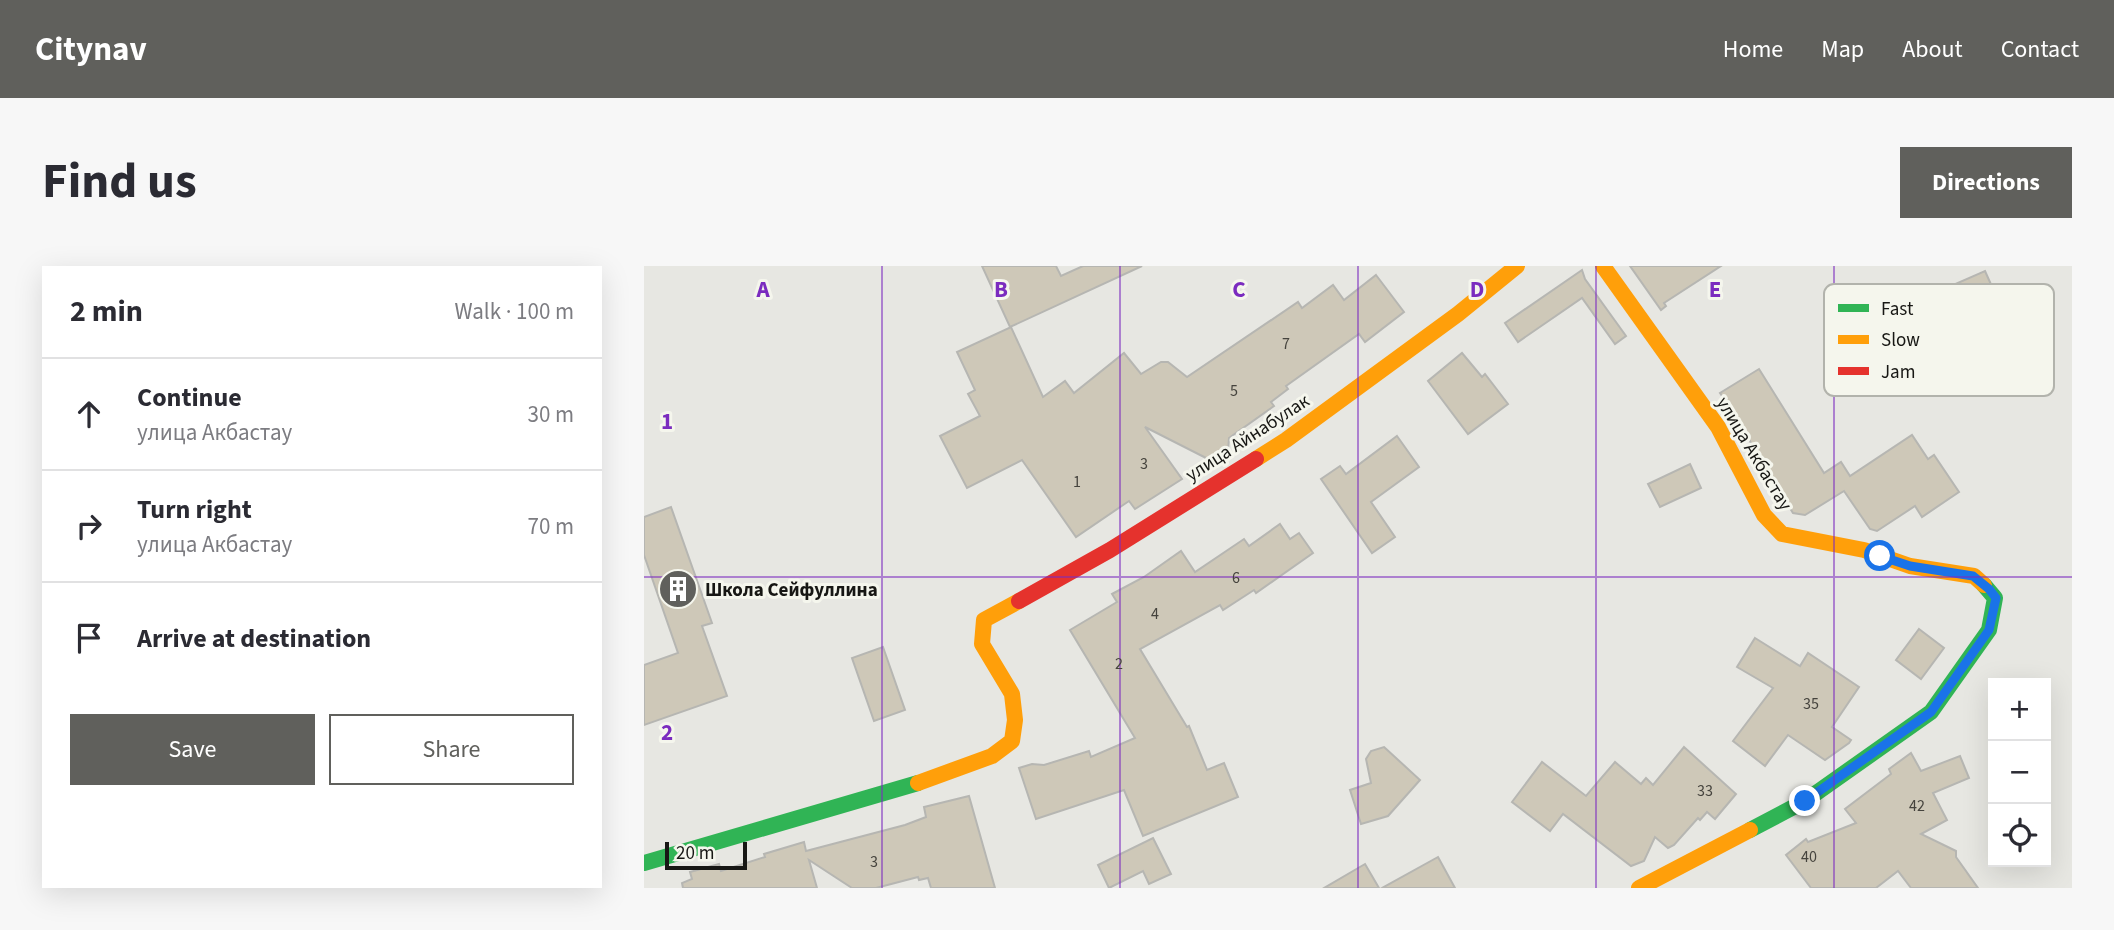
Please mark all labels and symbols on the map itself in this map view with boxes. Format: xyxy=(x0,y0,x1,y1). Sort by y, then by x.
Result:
text: A xyxy=(755,273,770,306)
text: B xyxy=(994,273,1008,306)
text: C xyxy=(1232,273,1246,306)
text: D xyxy=(1470,273,1484,306)
text: E xyxy=(1709,273,1721,306)
legend xyxy=(1824,284,2054,396)
text: Fast xyxy=(1881,296,1914,323)
text: Slow xyxy=(1881,327,1920,354)
house number: 7 xyxy=(1282,333,1290,355)
text: Jam xyxy=(1881,359,1915,386)
house number: 5 xyxy=(1230,380,1238,402)
street label: улица Айнабулак xyxy=(1181,388,1316,489)
street label: улица Акбастау xyxy=(1709,392,1798,516)
text: 1 xyxy=(661,405,673,438)
house number: 3 xyxy=(1140,453,1148,475)
house number: 1 xyxy=(1073,471,1081,493)
route start xyxy=(1864,540,1895,571)
house number: 6 xyxy=(1232,567,1240,589)
building icon: Школа Сейфуллина xyxy=(657,568,699,610)
place label: Школа Сейфуллина xyxy=(705,577,878,604)
house number: 4 xyxy=(1151,603,1159,625)
house number: 2 xyxy=(1115,653,1123,675)
house number: 35 xyxy=(1803,693,1819,715)
text: 2 xyxy=(661,716,673,749)
house number: 33 xyxy=(1697,780,1713,802)
route end xyxy=(1789,785,1820,816)
house number: 42 xyxy=(1909,795,1925,817)
scale bar xyxy=(665,839,747,871)
house number: 40 xyxy=(1801,846,1817,868)
house number: 3 xyxy=(870,851,878,873)

